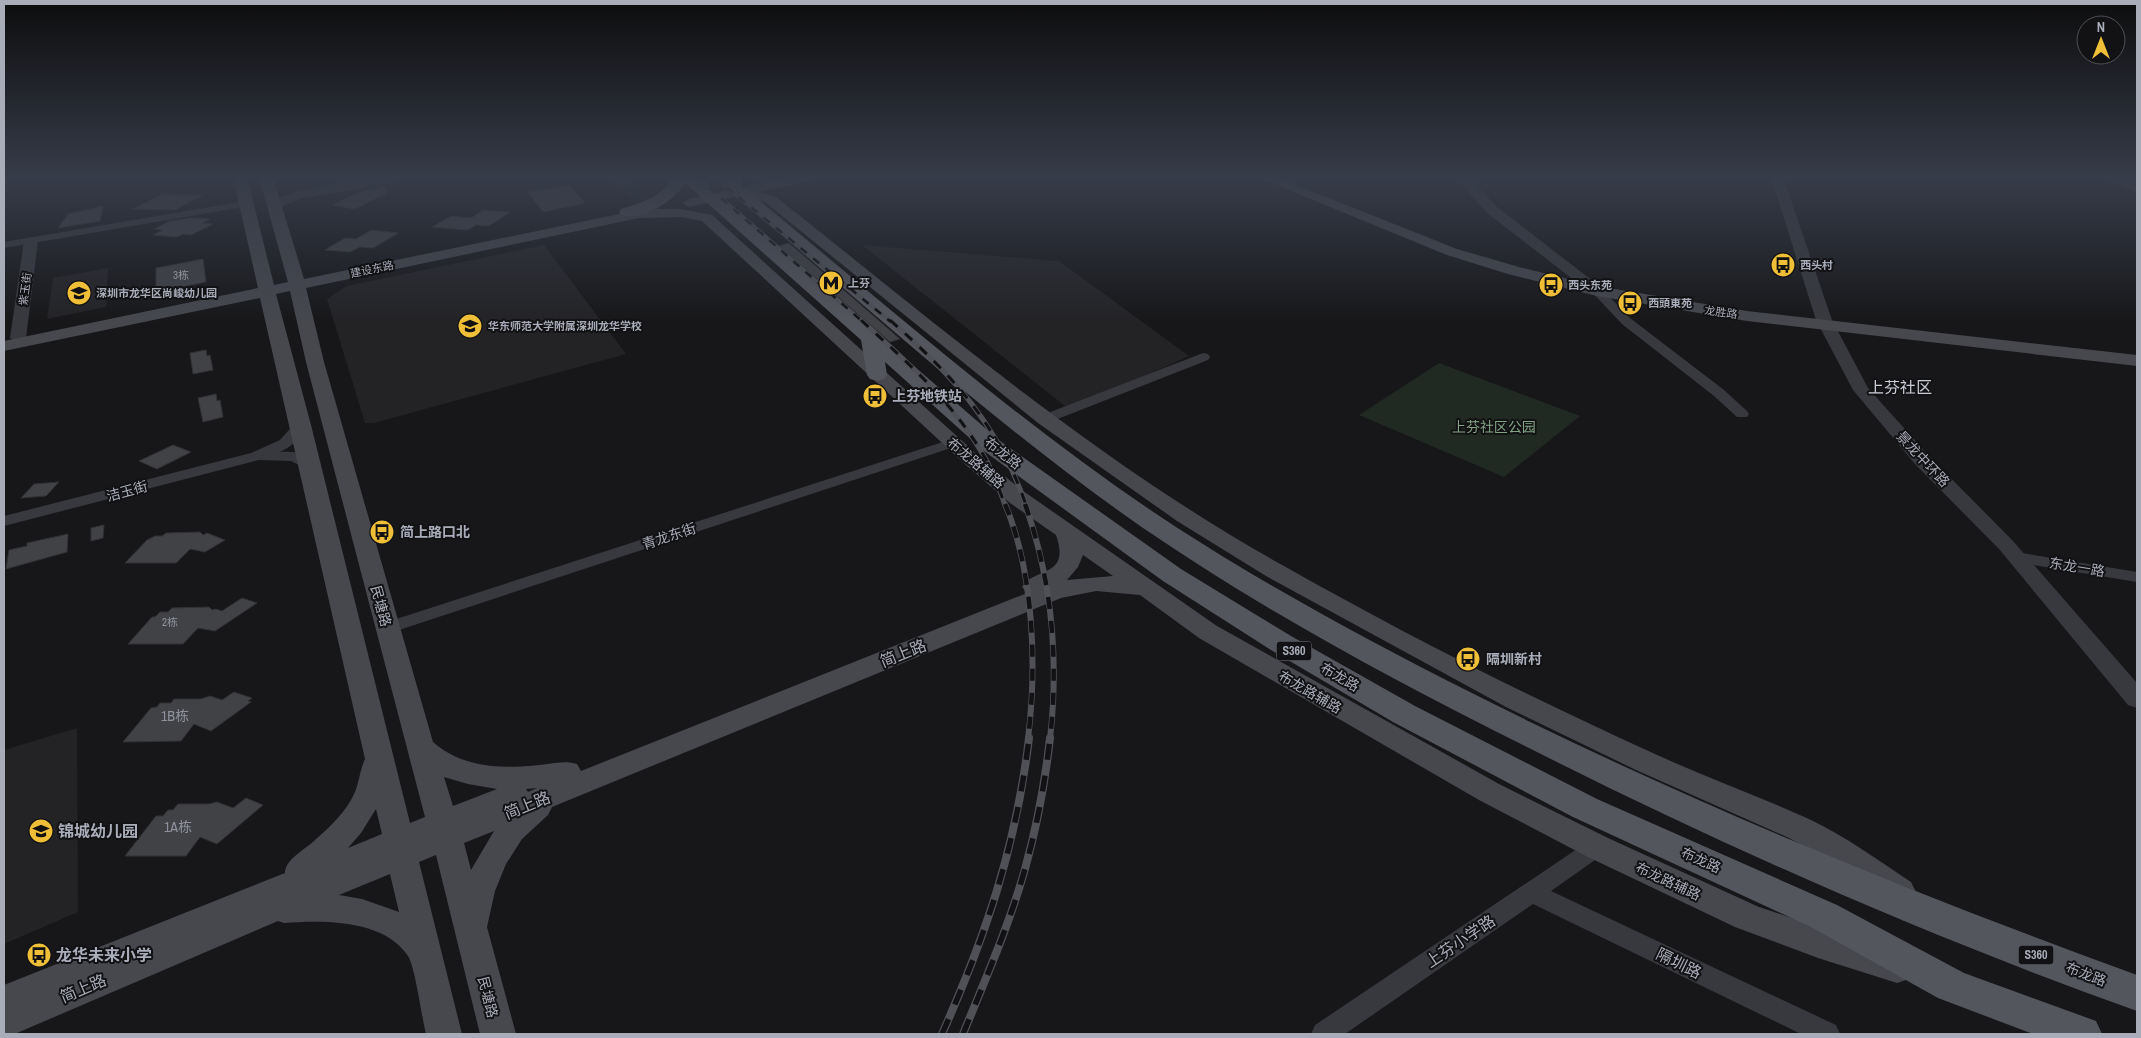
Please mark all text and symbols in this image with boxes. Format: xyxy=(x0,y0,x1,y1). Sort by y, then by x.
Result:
north arrow xyxy=(2076,15,2126,65)
text: N xyxy=(2097,18,2105,36)
bus stop icon: 西头村 xyxy=(1770,252,1796,278)
street label: 建设东路 xyxy=(349,258,395,280)
place label: 西头村 xyxy=(1800,258,1833,272)
house number: 3栋 xyxy=(173,268,189,282)
metro station icon: 上芬 xyxy=(818,270,844,296)
street label: 紫玉街 xyxy=(16,272,34,306)
bus stop icon: 西头东苑 xyxy=(1538,272,1564,298)
place label: 上芬 xyxy=(848,276,870,290)
place label: 西头东苑 xyxy=(1568,278,1612,292)
school or university icon: 深圳市龙华区尚峻幼儿园 xyxy=(66,280,92,306)
place label: 深圳市龙华区尚峻幼儿园 xyxy=(96,286,217,300)
bus stop icon: 西頭東苑 xyxy=(1617,290,1643,316)
place label: 西頭東苑 xyxy=(1648,296,1692,310)
street label: 龙胜路 xyxy=(1704,303,1738,321)
school or university icon: 华东师范大学附属深圳龙华学校 xyxy=(457,313,483,339)
place label: 华东师范大学附属深圳龙华学校 xyxy=(488,319,642,333)
district label: 上芬社区 xyxy=(1868,376,1932,398)
bus stop icon: 上芬地铁站 xyxy=(862,383,888,409)
place label: 上芬地铁站 xyxy=(892,387,962,405)
park label: 上芬社区公园 xyxy=(1452,418,1536,436)
street label: 景龙中环路 xyxy=(1893,427,1953,491)
street label: 布龙路 xyxy=(981,433,1025,473)
street label: 布龙路辅路 xyxy=(943,434,1009,492)
street label: 洁玉街 xyxy=(104,477,150,505)
bus stop icon: 简上路口北 xyxy=(369,519,395,545)
street label: 青龙东街 xyxy=(640,519,698,553)
place label: 简上路口北 xyxy=(400,523,470,541)
street label: 东龙一路 xyxy=(2048,554,2106,580)
street label: 民塘路 xyxy=(367,583,395,629)
house number: 2栋 xyxy=(162,615,178,629)
street label: 简上路 xyxy=(877,634,929,672)
road number: S360 xyxy=(1276,641,1312,660)
bus stop icon: 隔圳新村 xyxy=(1455,646,1481,672)
place label: 隔圳新村 xyxy=(1486,650,1542,668)
street label: 布龙路 xyxy=(1317,659,1363,695)
street label: 布龙路辅路 xyxy=(1275,667,1345,717)
house number: 1B栋 xyxy=(161,707,189,725)
street label: 简上路 xyxy=(501,786,553,824)
school or university icon: 锦城幼儿园 xyxy=(28,818,54,844)
house number: 1A栋 xyxy=(164,818,192,836)
place label: 锦城幼儿园 xyxy=(58,820,138,842)
street label: 布龙路 xyxy=(1678,843,1724,877)
street label: 布龙路辅路 xyxy=(1632,858,1704,904)
street label: 上芬小学路 xyxy=(1421,910,1499,972)
bus stop icon: 龙华未来小学 xyxy=(26,942,52,968)
street label: 隔圳路 xyxy=(1653,943,1705,983)
place label: 龙华未来小学 xyxy=(56,944,152,966)
road number: S360 xyxy=(2018,946,2054,964)
street label: 布龙路 xyxy=(2063,958,2109,990)
street label: 简上路 xyxy=(57,968,109,1008)
street label: 民塘路 xyxy=(474,974,502,1020)

